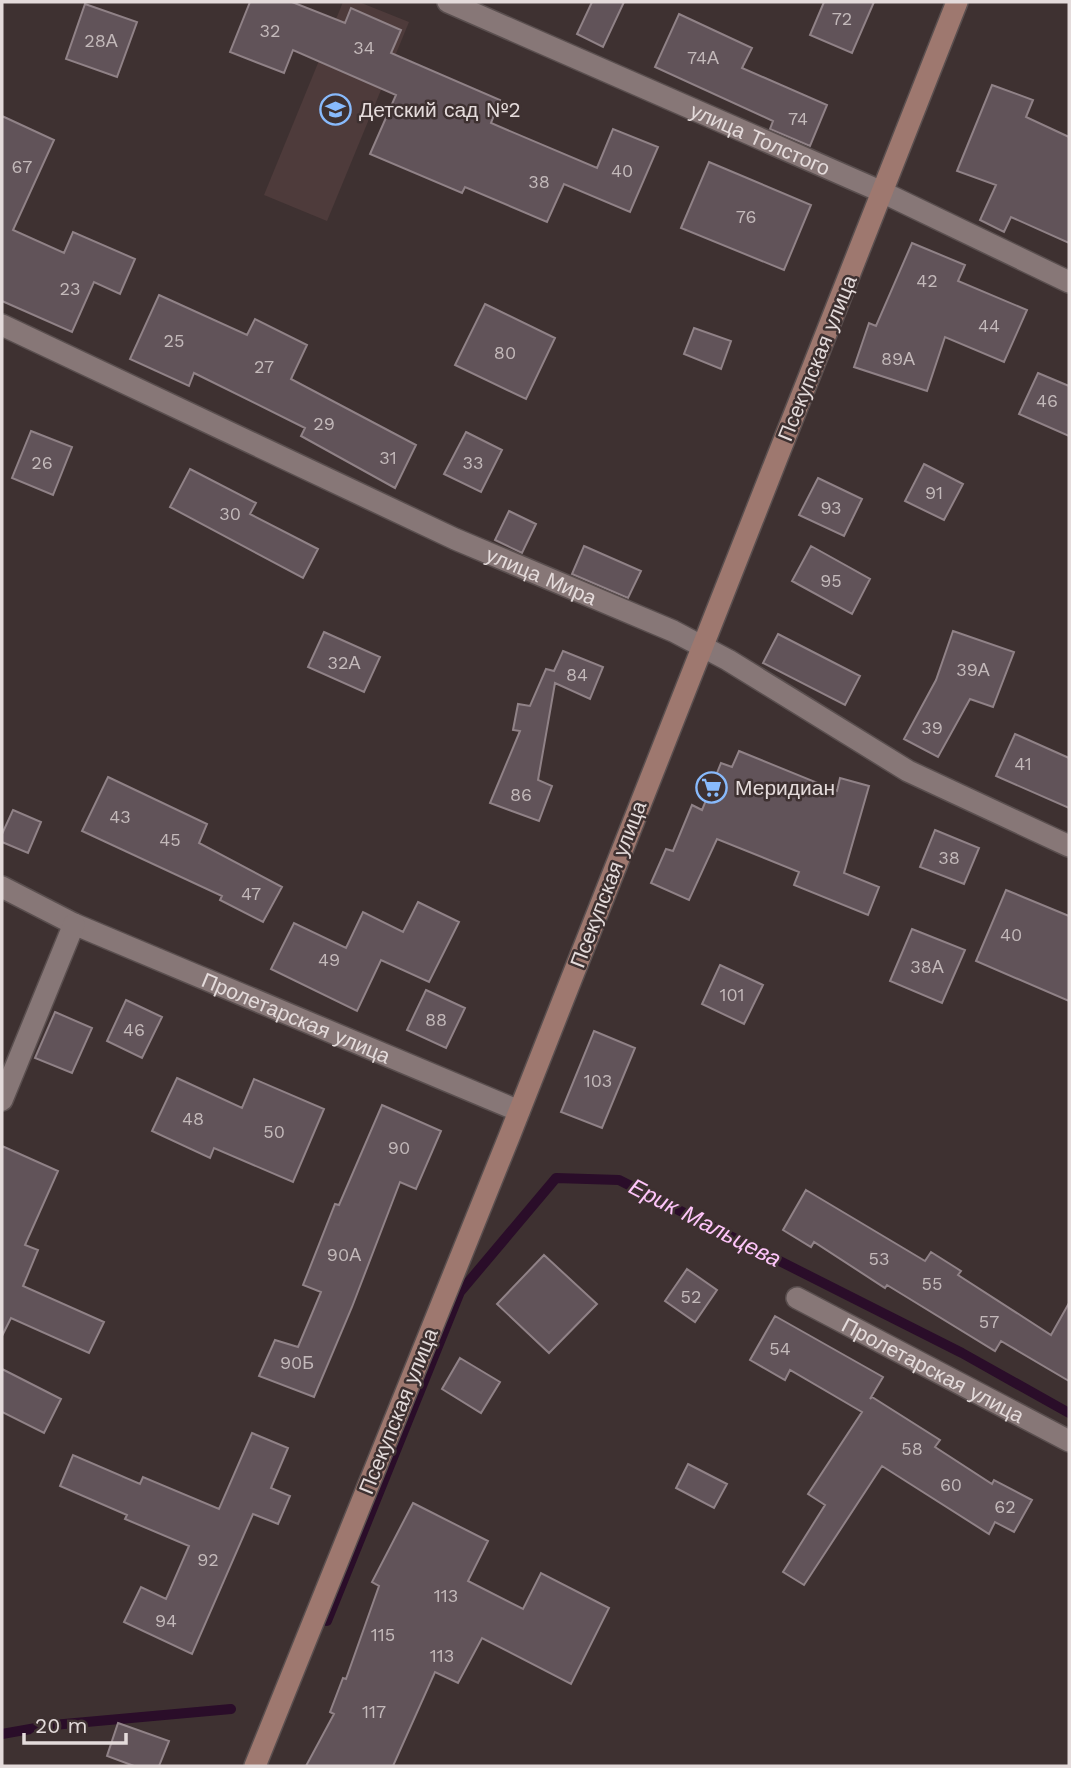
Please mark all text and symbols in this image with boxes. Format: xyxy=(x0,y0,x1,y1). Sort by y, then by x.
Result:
house number: 72 xyxy=(832,8,852,29)
house number: 32 xyxy=(260,20,281,41)
house number: 28А xyxy=(84,30,118,51)
house number: 34 xyxy=(353,37,375,58)
house number: 74А xyxy=(687,47,719,68)
school or university icon: Детский сад №2 xyxy=(319,92,353,126)
place label: Детский сад №2 xyxy=(359,97,521,122)
street label: улица Толстого xyxy=(687,97,834,180)
house number: 74 xyxy=(788,108,808,129)
house number: 67 xyxy=(12,156,32,177)
house number: 40 xyxy=(611,160,633,181)
house number: 38 xyxy=(528,171,550,192)
house number: 76 xyxy=(736,206,756,227)
house number: 42 xyxy=(916,270,938,291)
street label: Псекупская улица xyxy=(772,271,862,445)
house number: 23 xyxy=(60,278,81,299)
house number: 44 xyxy=(978,315,1000,336)
house number: 25 xyxy=(164,330,184,351)
house number: 80 xyxy=(494,342,516,363)
house number: 89А xyxy=(881,348,915,369)
house number: 27 xyxy=(254,356,274,377)
house number: 46 xyxy=(1036,390,1058,411)
house number: 29 xyxy=(313,413,335,434)
house number: 31 xyxy=(379,447,397,468)
house number: 26 xyxy=(31,452,53,473)
house number: 33 xyxy=(463,452,484,473)
house number: 91 xyxy=(925,482,943,503)
house number: 93 xyxy=(820,497,842,518)
house number: 30 xyxy=(219,503,241,524)
street label: улица Мира xyxy=(483,541,601,610)
house number: 95 xyxy=(820,570,842,591)
house number: 32А xyxy=(328,652,361,673)
house number: 39А xyxy=(956,659,990,680)
house number: 84 xyxy=(566,664,588,685)
house number: 39 xyxy=(921,717,943,738)
house number: 41 xyxy=(1014,753,1032,774)
supermarket icon: Меридиан xyxy=(695,770,729,804)
place label: Меридиан xyxy=(735,775,835,800)
house number: 86 xyxy=(510,784,532,805)
street label: Псекупская улица xyxy=(565,797,651,971)
house number: 43 xyxy=(109,806,131,827)
house number: 45 xyxy=(159,829,181,850)
house number: 38 xyxy=(938,847,960,868)
house number: 47 xyxy=(241,883,261,904)
house number: 40 xyxy=(1000,924,1022,945)
house number: 49 xyxy=(318,949,340,970)
house number: 38А xyxy=(910,956,944,977)
street label: Пролетарская улица xyxy=(198,967,395,1068)
house number: 101 xyxy=(719,984,745,1005)
house number: 88 xyxy=(425,1009,447,1030)
house number: 46 xyxy=(123,1019,145,1040)
house number: 103 xyxy=(584,1070,612,1091)
house number: 48 xyxy=(182,1108,204,1129)
house number: 50 xyxy=(263,1121,285,1142)
house number: 90 xyxy=(388,1137,410,1158)
water label: Ерик Мальцева xyxy=(625,1173,785,1273)
house number: 90А xyxy=(327,1244,361,1265)
house number: 53 xyxy=(869,1248,889,1269)
house number: 55 xyxy=(922,1273,942,1294)
house number: 52 xyxy=(681,1286,701,1307)
house number: 57 xyxy=(979,1311,999,1332)
street label: Пролетарская улица xyxy=(838,1312,1029,1428)
street label: Псекупская улица xyxy=(353,1324,443,1498)
house number: 54 xyxy=(769,1338,791,1359)
house number: 90Б xyxy=(280,1352,314,1373)
house number: 58 xyxy=(901,1438,923,1459)
house number: 60 xyxy=(940,1474,962,1495)
house number: 62 xyxy=(994,1496,1016,1517)
house number: 92 xyxy=(197,1549,219,1570)
house number: 113 xyxy=(434,1585,458,1606)
house number: 94 xyxy=(155,1610,177,1631)
house number: 115 xyxy=(371,1624,395,1645)
house number: 113 xyxy=(430,1645,454,1666)
house number: 117 xyxy=(362,1701,386,1722)
scale bar xyxy=(24,1702,126,1746)
text: 20 m xyxy=(35,1713,87,1738)

